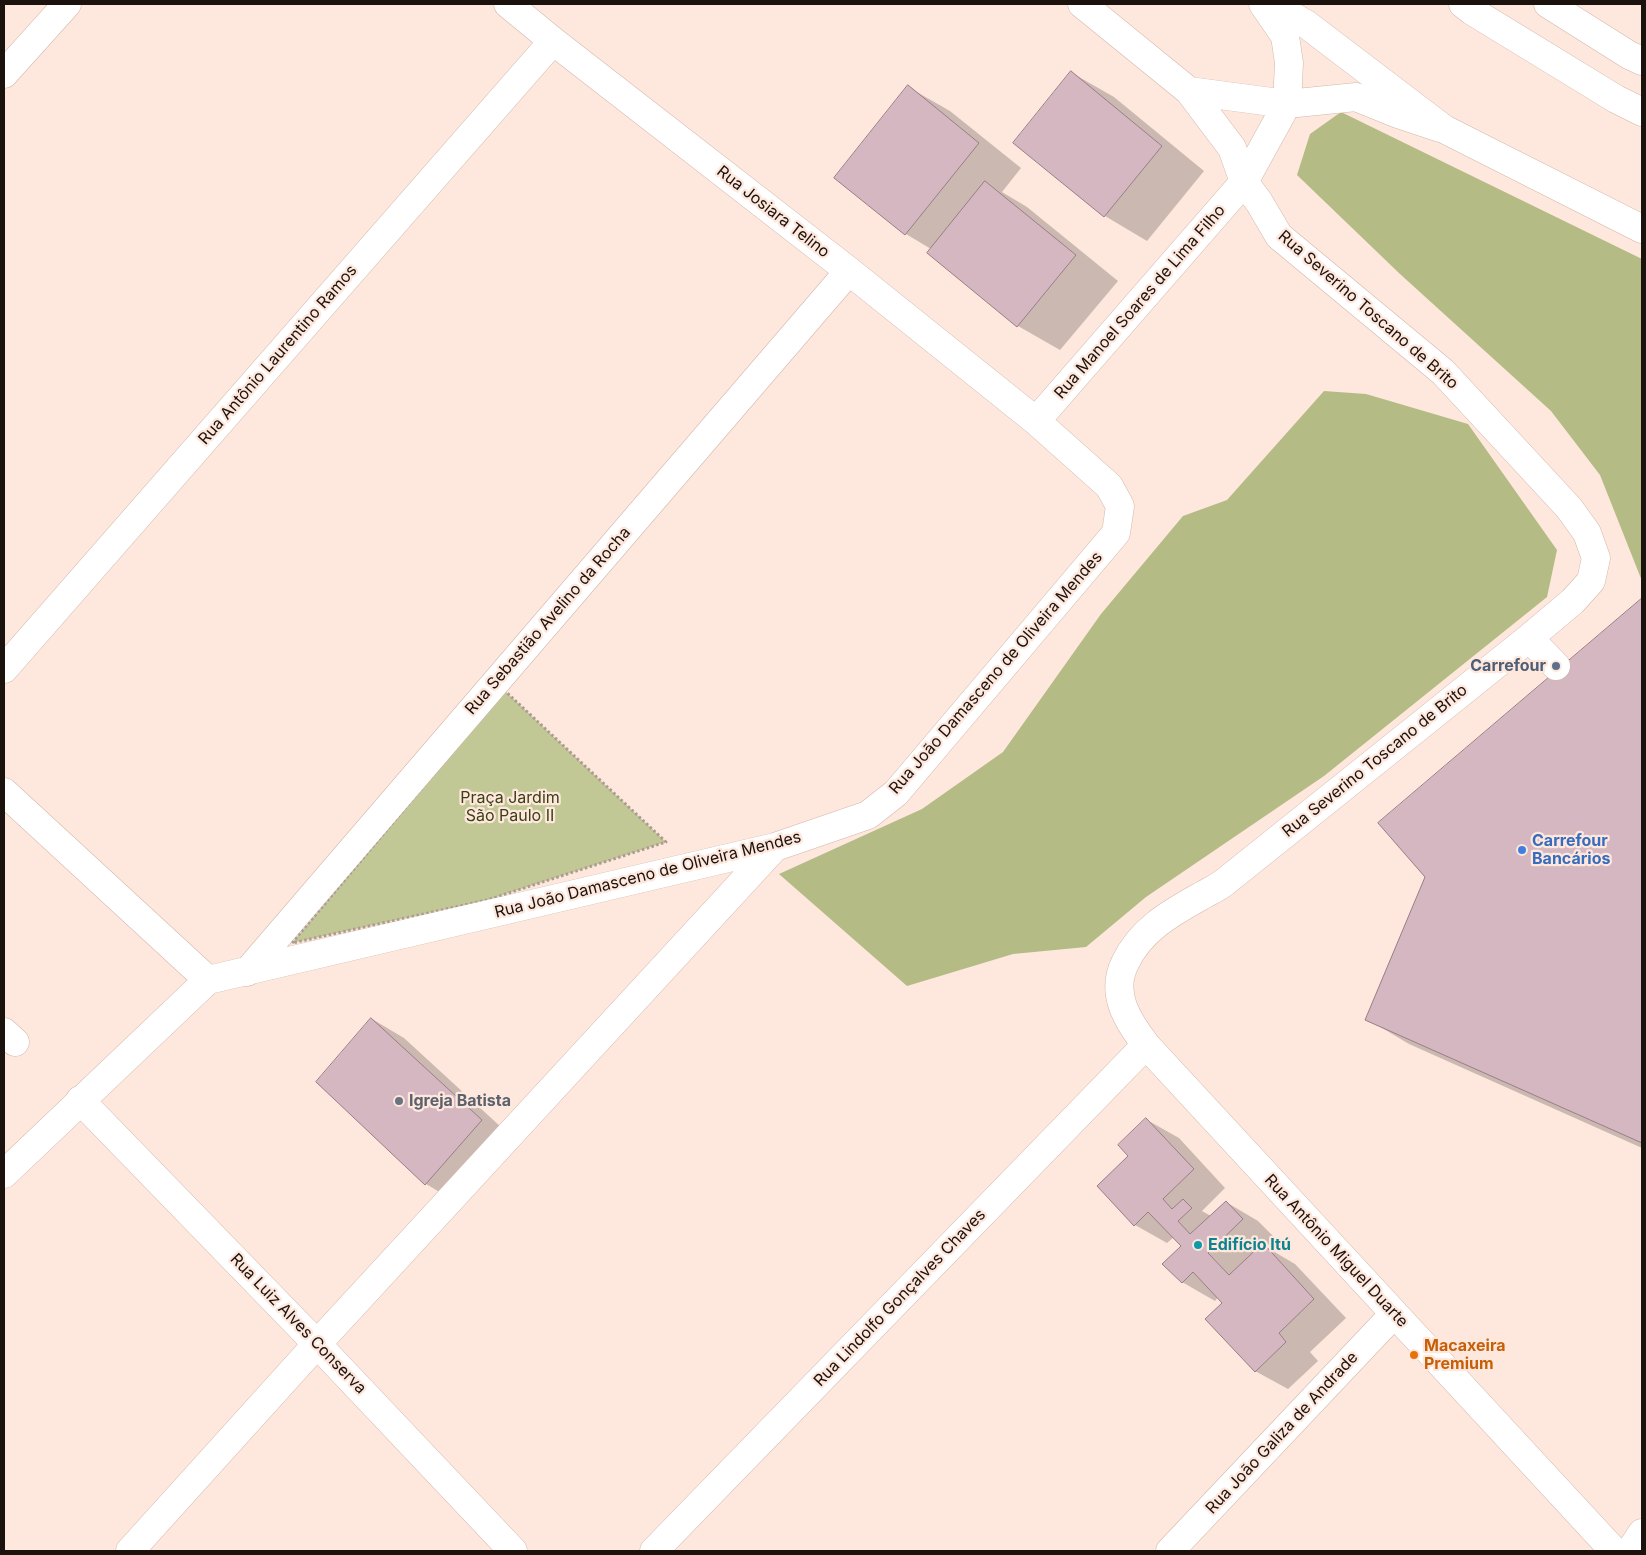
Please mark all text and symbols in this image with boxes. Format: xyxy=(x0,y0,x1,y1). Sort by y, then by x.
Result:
street label: Rua Josiara Telino xyxy=(713,162,833,262)
street label: Rua Manoel Soares de Lima Filho xyxy=(1050,201,1230,403)
street label: Rua Severino Toscano de Brito xyxy=(1274,227,1462,393)
street label: Rua Antônio Laurentino Ramos xyxy=(195,261,361,449)
street label: Rua Sebastião Avelino da Rocha xyxy=(461,523,635,719)
street label: Rua João Damasceno de Oliveira Mendes xyxy=(885,548,1107,798)
place label: Carrefour xyxy=(1470,656,1546,676)
marker: Carrefour xyxy=(1550,660,1562,672)
street label: Rua Severino Toscano de Brito xyxy=(1279,681,1471,841)
park label: Praça Jardim São Paulo II xyxy=(460,788,560,826)
street label: Rua João Damasceno de Oliveira Mendes xyxy=(493,828,803,922)
place label: Carrefour Bancários xyxy=(1532,831,1610,869)
marker: Carrefour Bancários xyxy=(1516,844,1528,856)
place label: Igreja Batista xyxy=(409,1091,511,1111)
marker: Igreja Batista xyxy=(393,1095,405,1107)
street label: Rua Antônio Miguel Duarte xyxy=(1260,1171,1412,1331)
street label: Rua Lindolfo Gonçalves Chaves xyxy=(810,1205,990,1391)
place label: Edifício Itú xyxy=(1208,1235,1291,1255)
marker: Edifício Itú xyxy=(1192,1239,1204,1251)
street label: Rua Luiz Alves Conserva xyxy=(226,1250,370,1398)
place label: Macaxeira Premium xyxy=(1424,1336,1505,1374)
street label: Rua João Galiza de Andrade xyxy=(1202,1348,1362,1518)
marker: Macaxeira Premium xyxy=(1408,1349,1420,1361)

